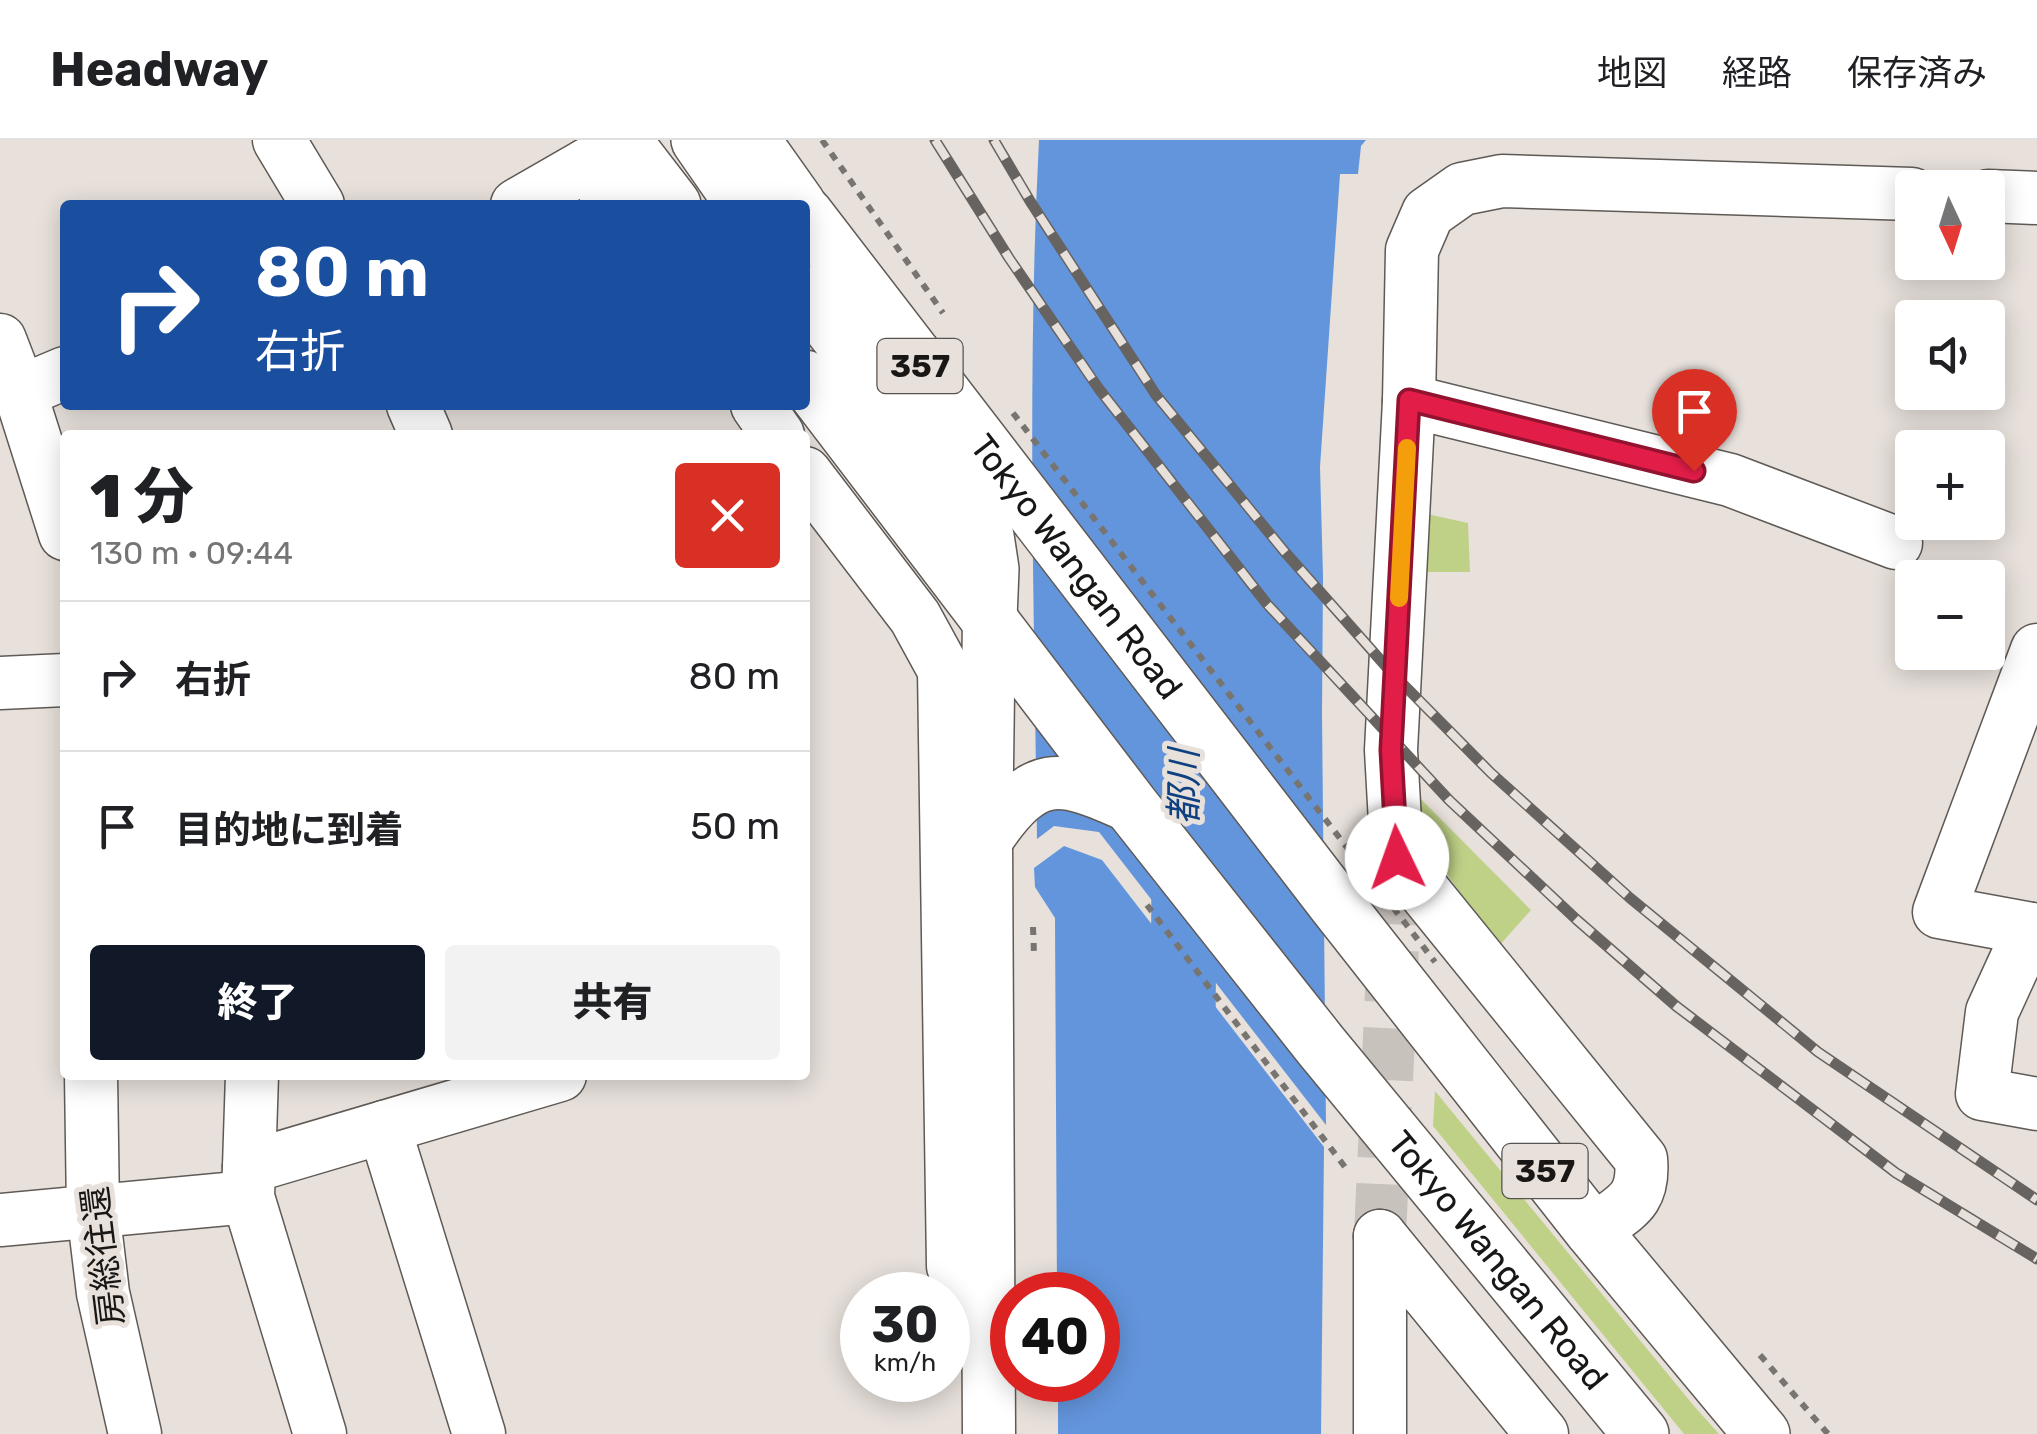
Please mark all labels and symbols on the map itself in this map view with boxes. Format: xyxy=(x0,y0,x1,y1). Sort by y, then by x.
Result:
north arrow xyxy=(1895,170,2005,280)
road number: 357 xyxy=(878,339,962,393)
pin xyxy=(1652,369,1737,472)
street label: Tokyo Wangan Road xyxy=(961,426,1191,707)
water label: 都川 xyxy=(1161,745,1207,825)
position arrow xyxy=(1345,806,1449,910)
street label: Tokyo Wangan Road xyxy=(1379,1123,1617,1398)
road number: 357 xyxy=(1502,1144,1588,1198)
street label: 房総往還 xyxy=(74,1184,132,1328)
speed limit sign: 40 xyxy=(990,1272,1120,1402)

